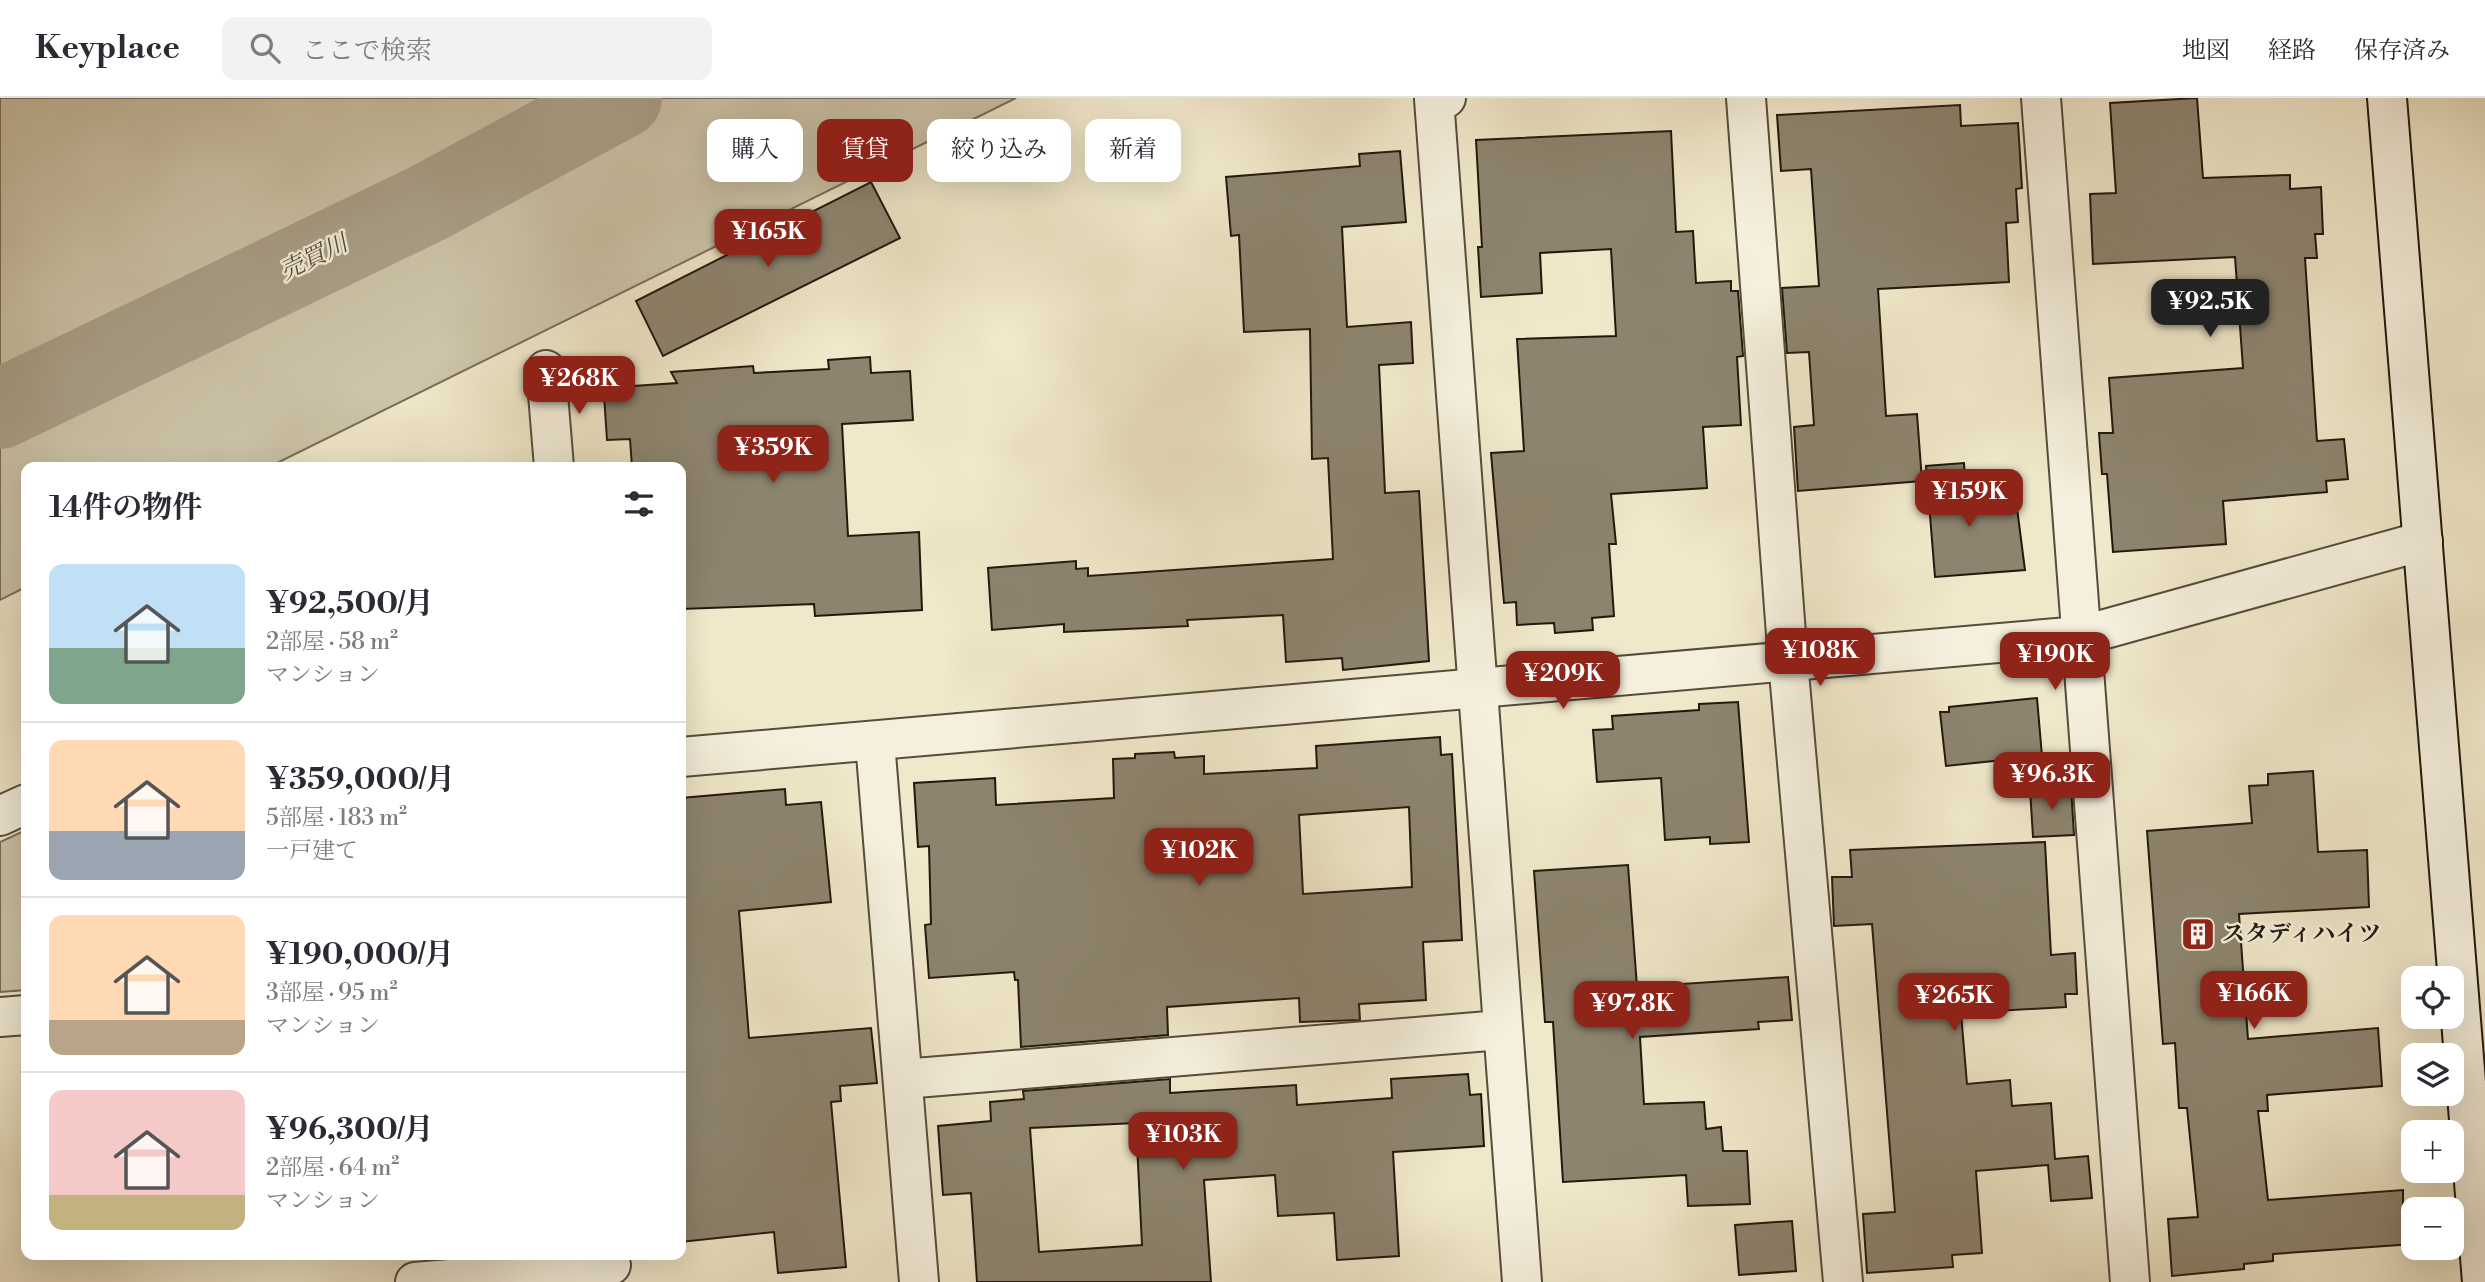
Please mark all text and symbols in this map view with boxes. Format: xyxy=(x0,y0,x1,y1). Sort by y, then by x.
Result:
search box xyxy=(222,17,712,80)
text: Keyplace xyxy=(35,28,180,69)
icon: search xyxy=(246,29,284,67)
text: ここで検索 xyxy=(302,35,432,67)
text: 地図 xyxy=(2182,36,2230,66)
text: 経路 xyxy=(2268,36,2316,66)
text: 保存済み xyxy=(2354,36,2450,66)
chip: 購入 xyxy=(707,119,803,182)
chip: 賃貸 xyxy=(817,119,913,182)
chip: 絞り込み xyxy=(927,119,1071,182)
chip: 新着 xyxy=(1085,119,1181,182)
pin: ¥165K xyxy=(719,209,817,269)
text: ¥165K xyxy=(730,218,806,246)
water label: 売買川 xyxy=(275,227,356,287)
pin: ¥92.5K xyxy=(2153,280,2267,339)
text: ¥92.5K xyxy=(2167,288,2253,316)
pin: ¥268K xyxy=(530,356,628,416)
text: ¥268K xyxy=(539,365,619,393)
pin: ¥359K xyxy=(724,426,822,485)
text: ¥359K xyxy=(734,434,812,462)
pin: ¥159K xyxy=(1920,470,2018,529)
text: ¥159K xyxy=(1931,478,2007,506)
icon: filters xyxy=(620,485,658,523)
text: 14件の物件 xyxy=(49,489,202,527)
text: ¥92,500/月 xyxy=(266,585,434,623)
icon: home xyxy=(105,592,189,676)
text: 2部屋 · 58 m² xyxy=(266,628,398,656)
pin: ¥108K xyxy=(1771,628,1869,688)
pin: ¥190K xyxy=(2006,632,2104,692)
text: ¥108K xyxy=(1781,637,1859,665)
text: ¥190K xyxy=(2016,641,2094,669)
pin: ¥209K xyxy=(1514,652,1612,711)
text: ¥209K xyxy=(1522,660,1604,688)
text: マンション xyxy=(266,661,380,689)
pin: ¥96.3K xyxy=(1995,752,2109,812)
text: ¥359,000/月 xyxy=(266,761,455,799)
text: ¥96.3K xyxy=(2009,761,2095,789)
icon: home xyxy=(105,768,189,852)
text: 5部屋 · 183 m² xyxy=(266,804,407,832)
pin: ¥102K xyxy=(1150,828,1248,888)
text: 一戸建て xyxy=(266,837,358,865)
text: ¥102K xyxy=(1160,837,1238,865)
building icon: スタディハイツ xyxy=(2179,915,2217,953)
place label: スタディハイツ xyxy=(2222,920,2381,948)
text: ¥190,000/月 xyxy=(266,936,454,974)
icon: home xyxy=(105,943,189,1027)
map controls xyxy=(2401,966,2464,1260)
button: locate xyxy=(2401,966,2464,1029)
pin: ¥166K xyxy=(2205,972,2303,1031)
pin: ¥265K xyxy=(1905,974,2003,1033)
text: 3部屋 · 95 m² xyxy=(266,979,398,1007)
text: ¥166K xyxy=(2216,980,2292,1008)
pin: ¥97.8K xyxy=(1575,982,1689,1041)
text: ¥265K xyxy=(1914,982,1994,1010)
text: ¥97.8K xyxy=(1590,990,1674,1018)
text: マンション xyxy=(266,1012,380,1040)
button: layers xyxy=(2401,1043,2464,1106)
text: ¥96,300/月 xyxy=(266,1111,433,1149)
pin: ¥103K xyxy=(1134,1112,1232,1172)
icon: home xyxy=(105,1118,189,1202)
button: + xyxy=(2401,1120,2464,1183)
text: ¥103K xyxy=(1144,1121,1222,1149)
text: 2部屋 · 64 m² xyxy=(266,1154,399,1182)
text: マンション xyxy=(266,1187,380,1215)
button: − xyxy=(2401,1197,2464,1260)

